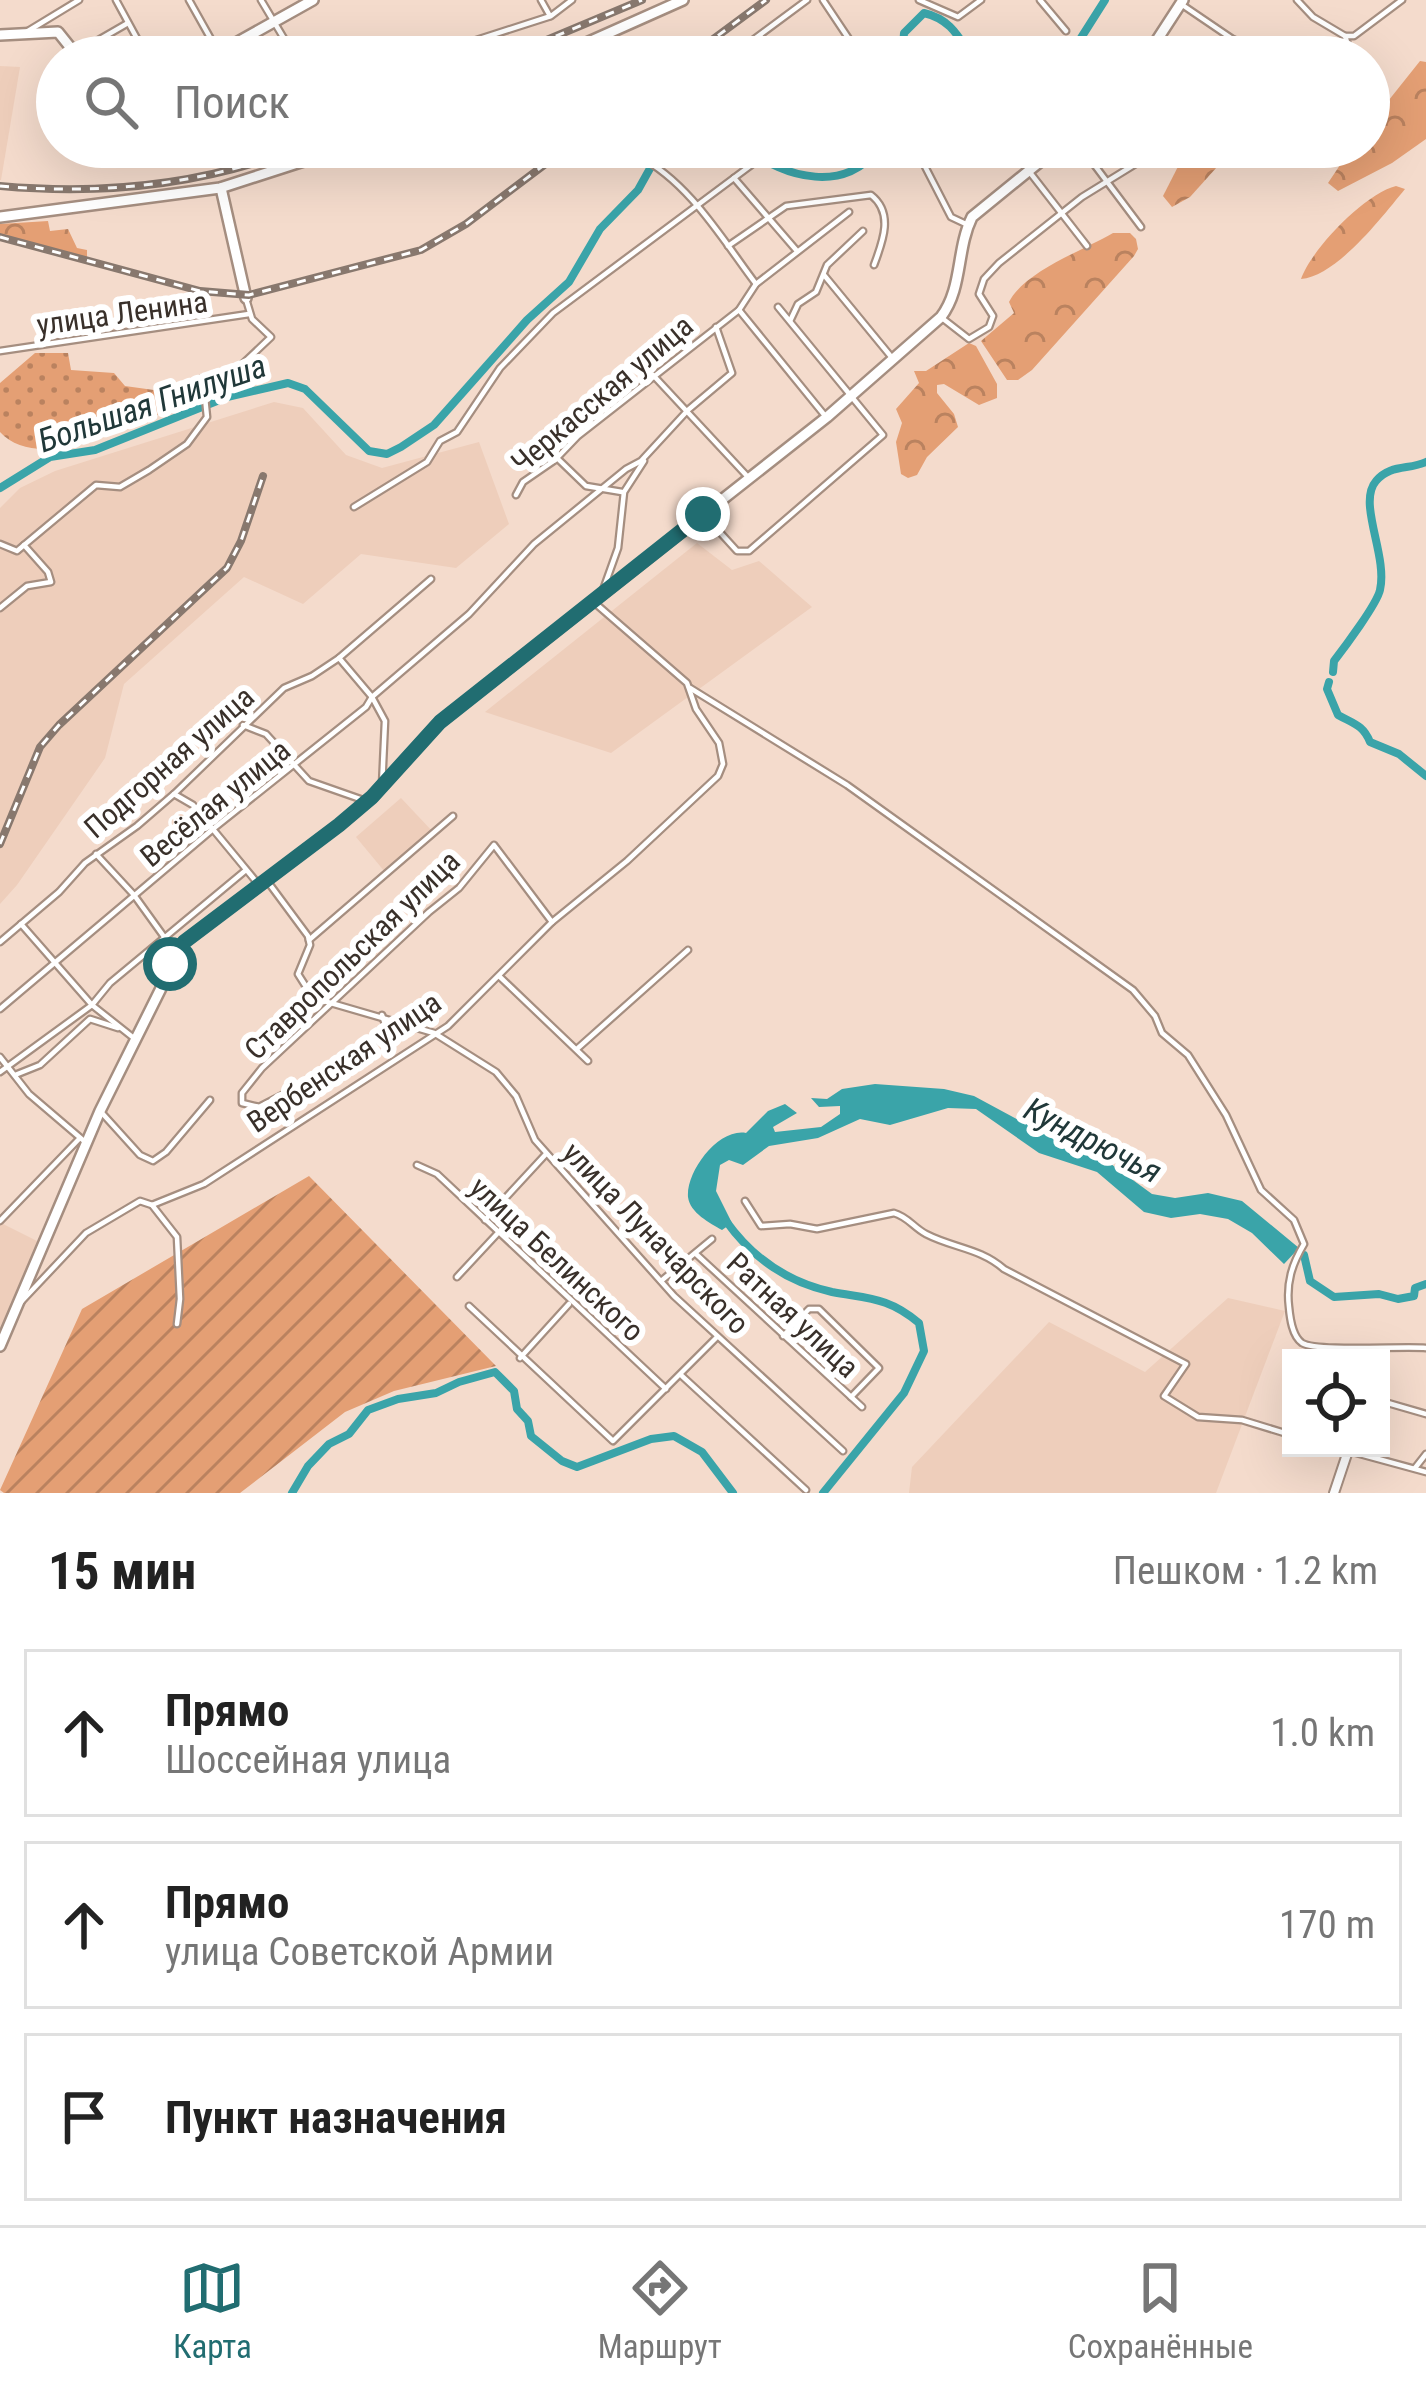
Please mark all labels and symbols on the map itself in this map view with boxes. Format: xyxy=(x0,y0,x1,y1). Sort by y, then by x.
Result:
street label: улица Ленина xyxy=(34,284,210,342)
street label: Черкасская улица xyxy=(504,308,700,480)
water label: Большая Гнилуша xyxy=(33,346,271,460)
route end xyxy=(676,487,730,541)
street label: Подгорная улица xyxy=(77,679,261,845)
street label: Весёлая улица xyxy=(133,732,297,874)
street label: Ставропольская улица xyxy=(237,843,467,1067)
route start xyxy=(143,937,197,991)
street label: Вербенская улица xyxy=(241,984,447,1140)
water label: Кундрючья xyxy=(1018,1089,1168,1191)
street label: улица Луначарского xyxy=(556,1135,756,1341)
street label: улица Белинского xyxy=(463,1170,651,1348)
street label: Ратная улица xyxy=(720,1245,866,1385)

